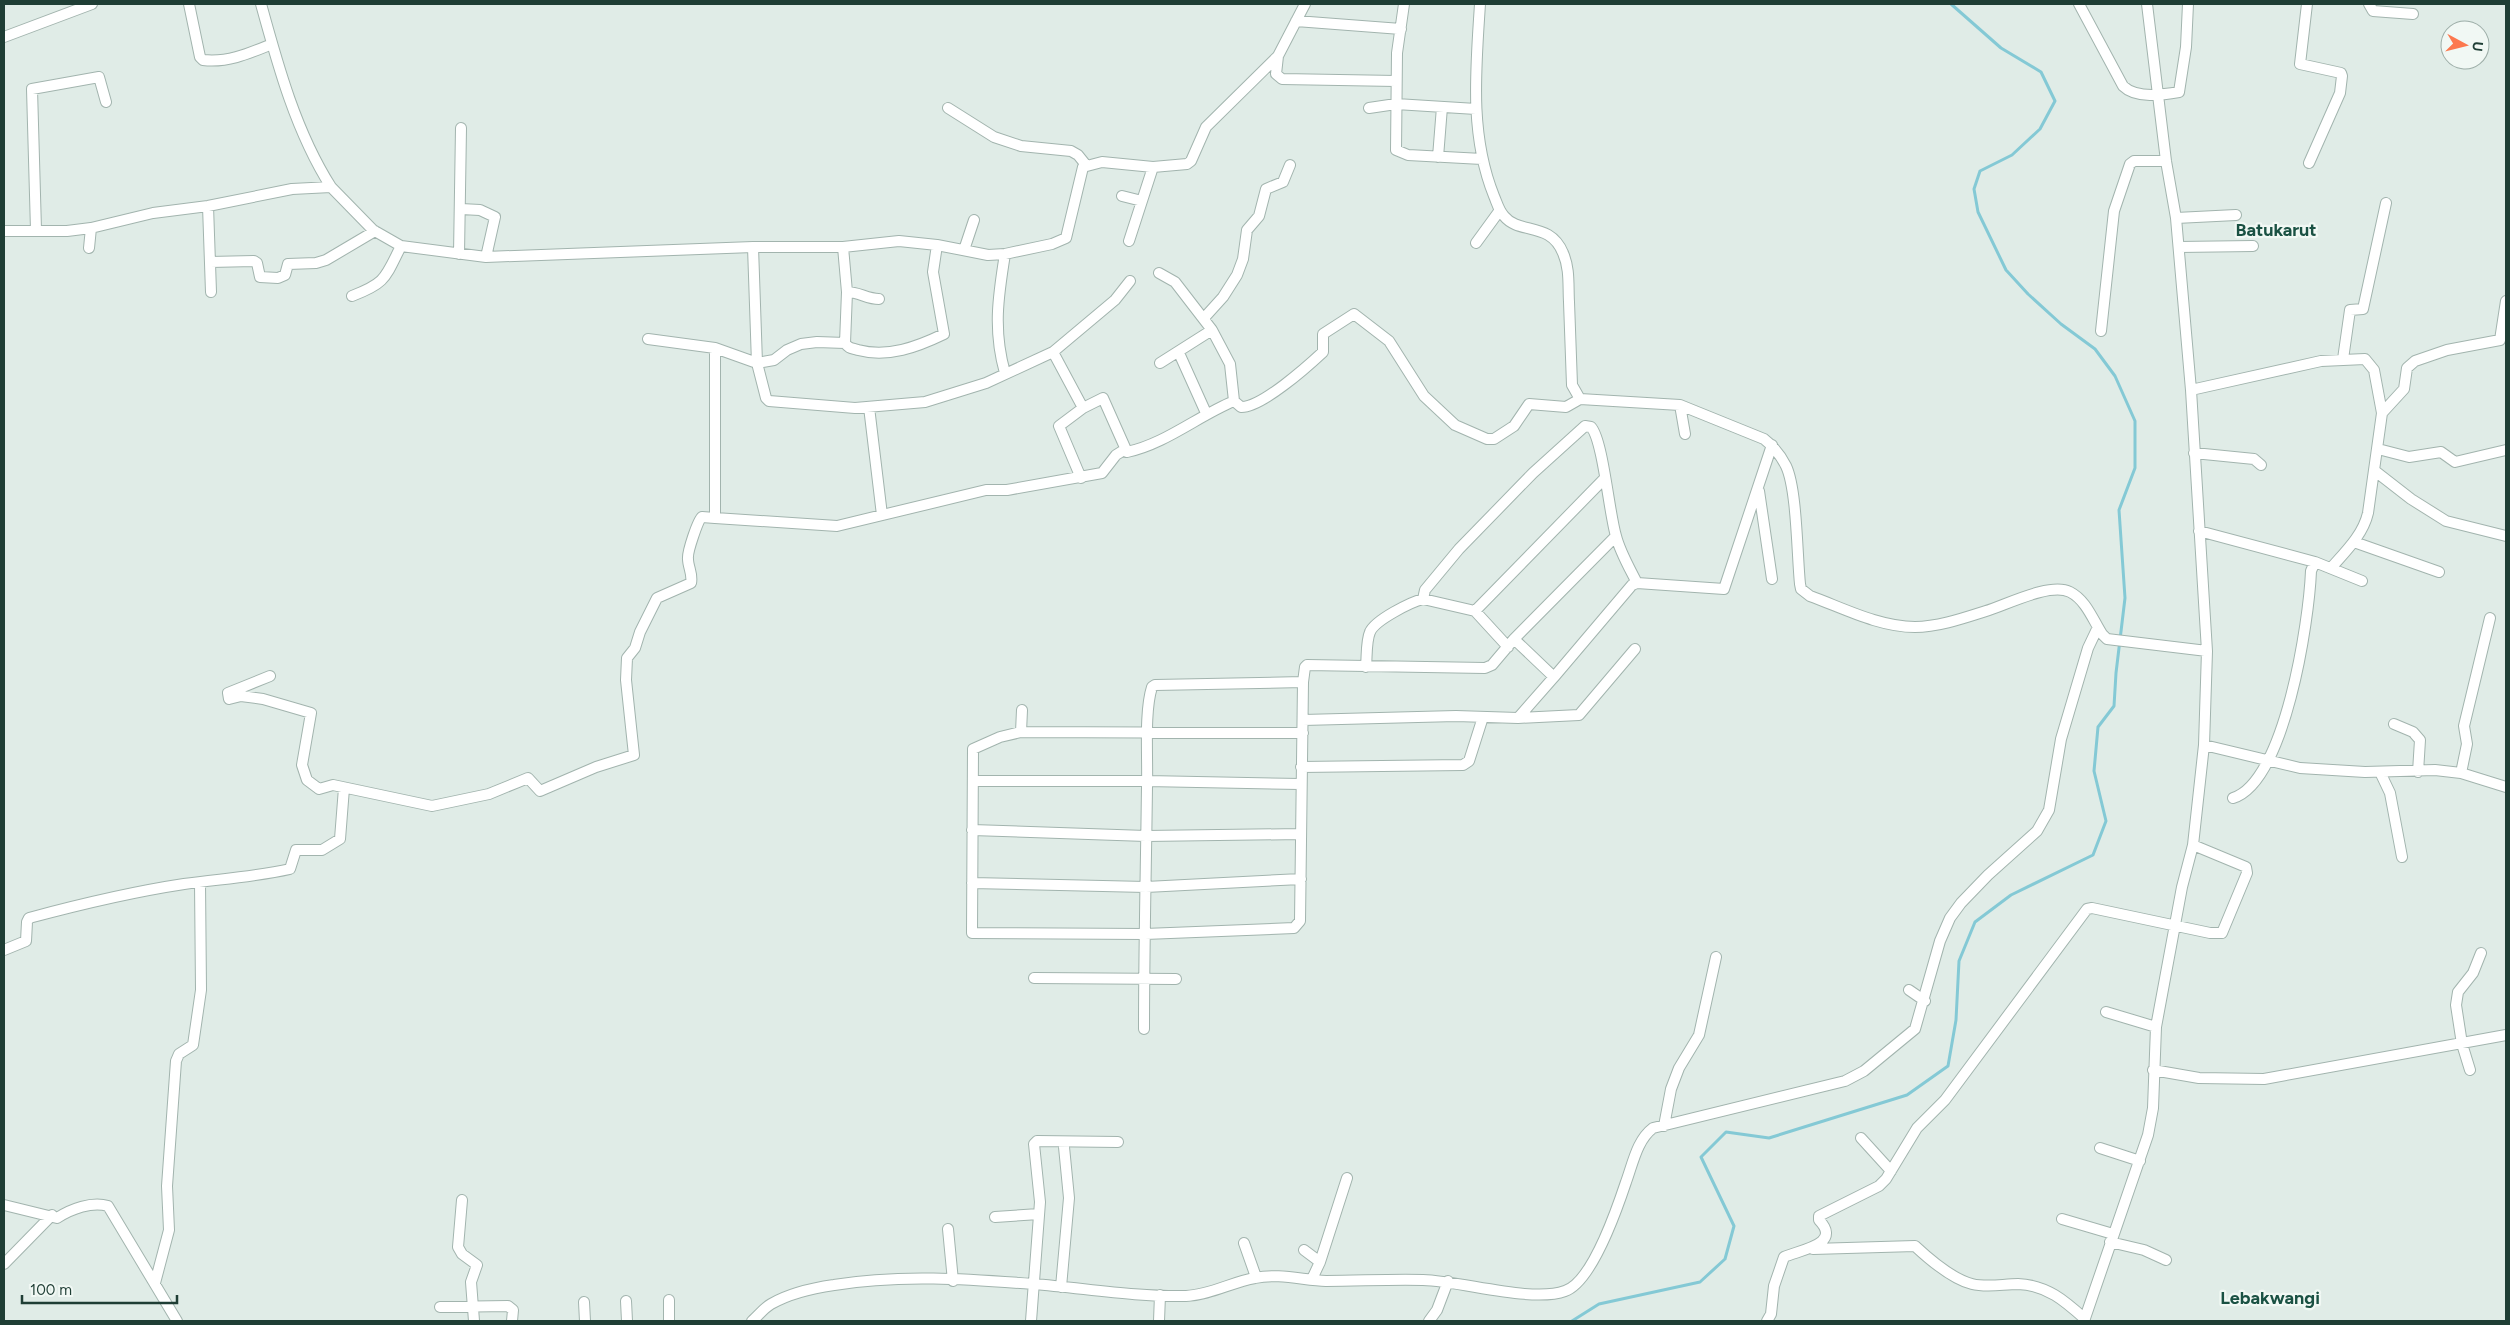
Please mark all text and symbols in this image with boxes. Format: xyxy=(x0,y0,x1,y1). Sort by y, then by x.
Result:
north arrow xyxy=(2440,20,2490,70)
text: U xyxy=(2468,41,2486,52)
district label: Batukarut xyxy=(2235,219,2317,241)
scale bar xyxy=(22,1272,178,1304)
text: 100 m xyxy=(30,1281,72,1299)
district label: Lebakwangi xyxy=(2220,1287,2320,1309)

